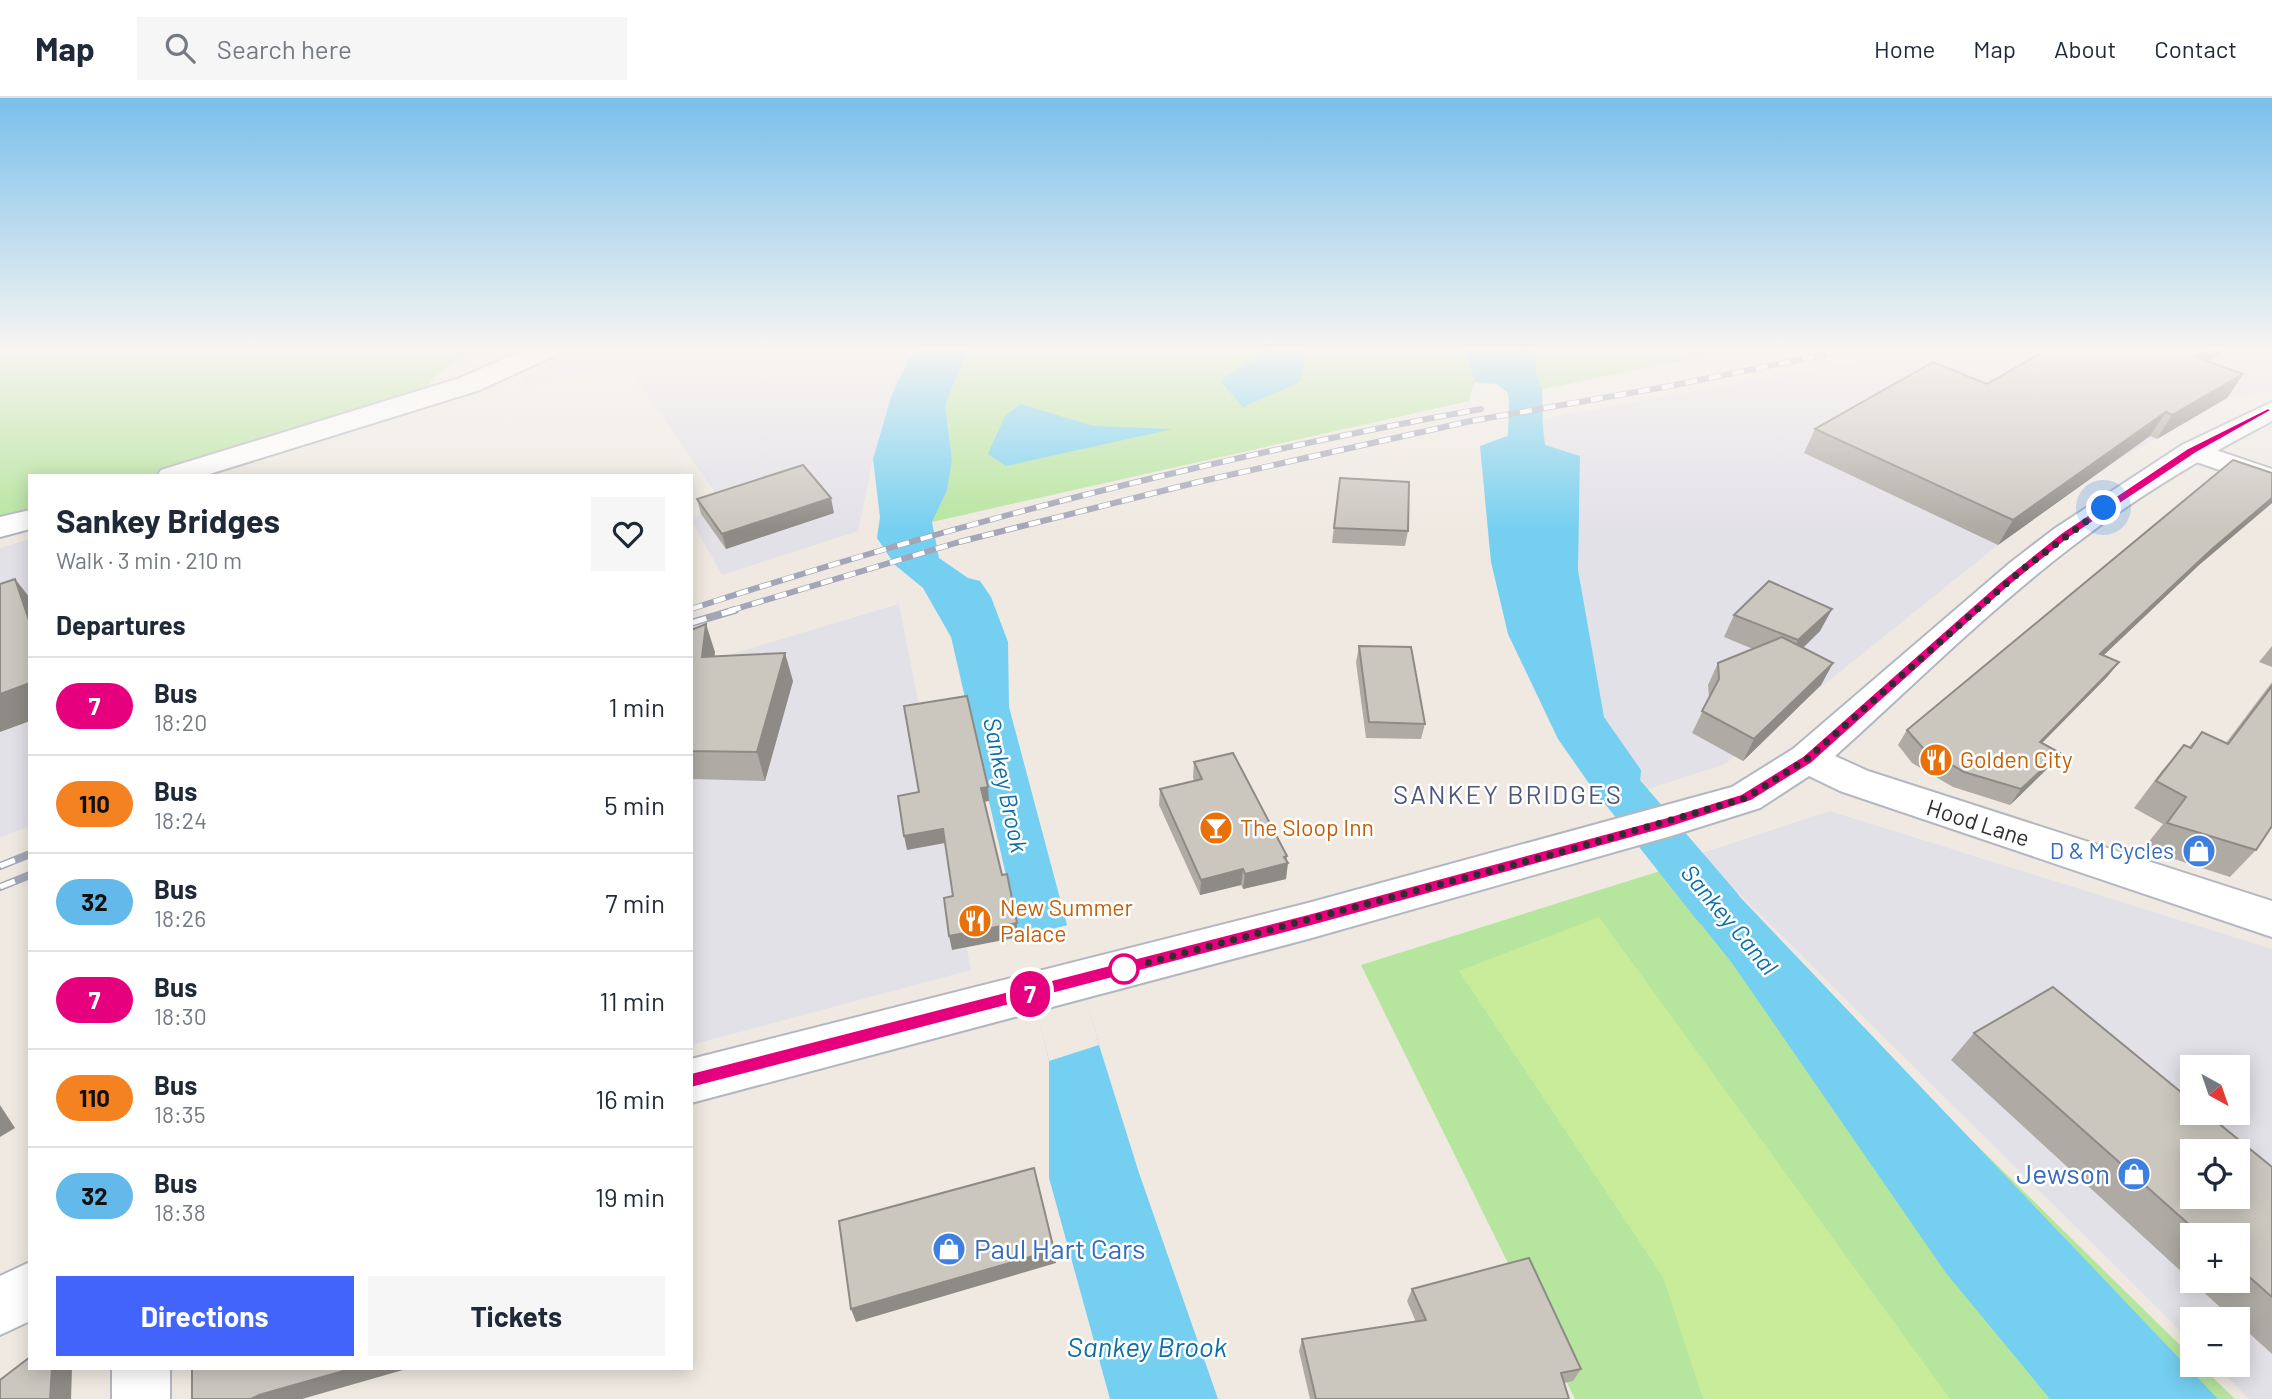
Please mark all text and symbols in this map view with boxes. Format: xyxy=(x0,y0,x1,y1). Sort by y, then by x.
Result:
search box xyxy=(137,17,627,80)
text: Map xyxy=(35,28,95,68)
icon: search xyxy=(161,29,199,67)
text: Search here xyxy=(217,33,352,64)
text: Home xyxy=(1874,34,1935,63)
text: Map xyxy=(1973,34,2016,63)
text: About xyxy=(2054,34,2116,63)
text: Contact xyxy=(2154,34,2237,63)
your location xyxy=(2086,490,2121,525)
button: heart xyxy=(591,497,665,571)
text: Sankey Bridges xyxy=(56,500,280,540)
text: Walk · 3 min · 210 m xyxy=(56,546,242,574)
text: Departures xyxy=(56,609,186,640)
text: Bus xyxy=(154,677,197,708)
text: 7 xyxy=(89,691,100,720)
text: 1 min xyxy=(609,691,665,722)
text: 18:20 xyxy=(154,708,207,736)
water label: Sankey Brook xyxy=(978,714,1035,855)
restaurant icon: Golden City xyxy=(1917,741,1955,779)
place label: Golden City xyxy=(1960,745,2073,773)
text: Bus xyxy=(154,775,197,806)
district label: SANKEY BRIDGES xyxy=(1393,778,1623,809)
text: 110 xyxy=(79,789,110,818)
text: 5 min xyxy=(604,789,665,820)
street label: Hood Lane xyxy=(1923,792,2033,852)
text: 18:24 xyxy=(154,806,207,834)
bar icon: The Sloop Inn xyxy=(1197,809,1235,847)
place label: The Sloop Inn xyxy=(1240,813,1374,841)
shop icon: D & M Cycles xyxy=(2180,832,2218,870)
place label: D & M Cycles xyxy=(2050,836,2174,864)
water label: Sankey Canal xyxy=(1676,858,1785,980)
text: Bus xyxy=(154,873,197,904)
text: 32 xyxy=(81,887,108,916)
text: 7 min xyxy=(605,887,665,918)
place label: New Summer Palace xyxy=(1000,893,1134,947)
restaurant icon: New Summer Palace xyxy=(956,902,994,940)
text: 18:26 xyxy=(154,904,206,932)
unlabelled marker xyxy=(1109,954,1139,984)
text: Bus xyxy=(154,971,197,1002)
line badge: 7 xyxy=(1007,971,1053,1017)
text: 7 xyxy=(1024,979,1036,1008)
text: 7 xyxy=(89,985,100,1014)
text: 11 min xyxy=(599,985,665,1016)
text: 18:30 xyxy=(154,1002,207,1030)
north arrow xyxy=(2180,1055,2250,1125)
map controls xyxy=(2180,1055,2250,1377)
text: Bus xyxy=(154,1069,197,1100)
text: 110 xyxy=(79,1083,110,1112)
text: 16 min xyxy=(595,1083,665,1114)
text: 18:35 xyxy=(154,1100,206,1128)
button: locate xyxy=(2180,1139,2250,1209)
shop icon: Jewson xyxy=(2115,1155,2153,1193)
place label: Jewson xyxy=(2016,1156,2110,1190)
text: Bus xyxy=(154,1167,197,1198)
text: 32 xyxy=(81,1181,108,1210)
text: 19 min xyxy=(595,1181,665,1212)
text: 18:38 xyxy=(154,1198,206,1226)
button: + xyxy=(2180,1223,2250,1293)
shop icon: Paul Hart Cars xyxy=(930,1230,968,1268)
place label: Paul Hart Cars xyxy=(974,1231,1146,1265)
button: Directions xyxy=(56,1276,354,1356)
button: Tickets xyxy=(368,1276,665,1356)
button: − xyxy=(2180,1307,2250,1377)
water label: Sankey Brook xyxy=(1067,1329,1228,1363)

